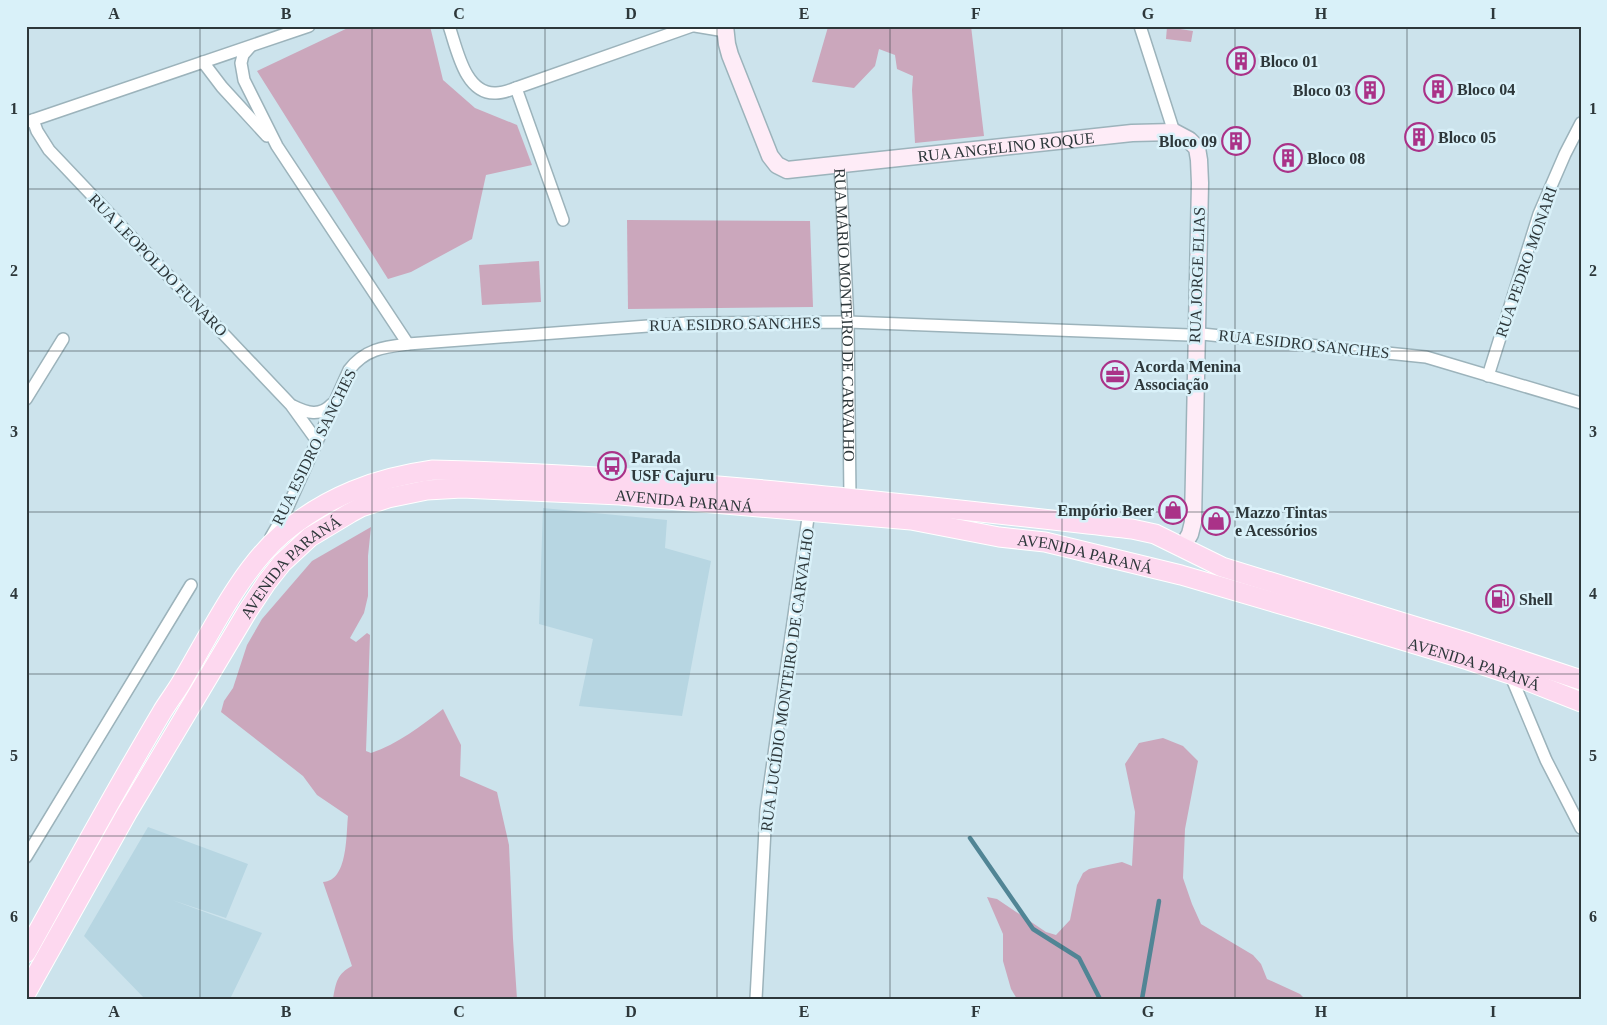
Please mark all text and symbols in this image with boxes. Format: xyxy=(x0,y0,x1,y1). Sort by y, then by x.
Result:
text: A xyxy=(108,5,120,22)
text: B xyxy=(281,5,292,22)
text: C xyxy=(453,5,465,22)
text: D xyxy=(625,5,637,22)
text: E xyxy=(799,5,809,22)
text: F xyxy=(971,5,981,22)
text: G xyxy=(1142,5,1155,22)
text: H xyxy=(1315,5,1328,22)
text: I xyxy=(1490,5,1496,22)
building icon: Bloco 01 xyxy=(1226,46,1256,76)
place label: Bloco 01 xyxy=(1260,53,1318,70)
building icon: Bloco 04 xyxy=(1423,74,1453,104)
building icon: Bloco 03 xyxy=(1355,75,1385,105)
place label: Bloco 04 xyxy=(1457,81,1515,98)
place label: Bloco 03 xyxy=(1293,82,1351,99)
text: 1 xyxy=(10,100,18,117)
text: 1 xyxy=(1589,100,1597,117)
building icon: Bloco 05 xyxy=(1404,122,1434,152)
building icon: Bloco 09 xyxy=(1221,126,1251,156)
street label: RUA ANGELINO ROQUE xyxy=(917,129,1095,164)
place label: Bloco 05 xyxy=(1438,129,1496,146)
place label: Bloco 09 xyxy=(1159,133,1217,150)
building icon: Bloco 08 xyxy=(1273,143,1303,173)
place label: Bloco 08 xyxy=(1307,150,1365,167)
street label: RUA MÁRIO MONTEIRO DE CARVALHO xyxy=(832,168,858,462)
street label: RUA PEDRO MONARI xyxy=(1492,184,1560,340)
street label: RUA LEOPOLDO FUNARO xyxy=(86,190,230,340)
street label: RUA JORGE ELIAS xyxy=(1186,207,1208,343)
text: 2 xyxy=(10,262,18,279)
text: 2 xyxy=(1589,262,1597,279)
street label: RUA ESIDRO SANCHES xyxy=(649,314,821,334)
street label: RUA ESIDRO SANCHES xyxy=(1218,327,1390,361)
place label: Acorda Menina Associação xyxy=(1134,358,1241,394)
office icon: Acorda Menina Associação xyxy=(1100,360,1130,390)
street label: RUA ESIDRO SANCHES xyxy=(269,366,359,528)
text: 3 xyxy=(10,423,18,440)
text: 3 xyxy=(1589,423,1597,440)
place label: Parada USF Cajuru xyxy=(631,449,715,485)
bus stop icon: Parada USF Cajuru xyxy=(597,451,627,481)
street label: AVENIDA PARANÁ xyxy=(615,486,754,515)
shop icon: Empório Beer xyxy=(1158,495,1188,525)
place label: Empório Beer xyxy=(1058,502,1154,520)
place label: Mazzo Tintas e Acessórios xyxy=(1235,504,1327,539)
shop icon: Mazzo Tintas e Acessórios xyxy=(1201,506,1231,536)
street label: AVENIDA PARANÁ xyxy=(237,511,344,621)
street label: RUA LUCÍDIO MONTEIRO DE CARVALHO xyxy=(756,527,817,833)
street label: AVENIDA PARANÁ xyxy=(1016,531,1155,576)
fuel station icon: Shell xyxy=(1485,584,1515,614)
text: 4 xyxy=(10,585,18,602)
text: 4 xyxy=(1589,585,1597,602)
place label: Shell xyxy=(1519,591,1553,608)
street label: AVENIDA PARANÁ xyxy=(1406,634,1544,694)
text: 5 xyxy=(10,747,18,764)
text: 5 xyxy=(1589,747,1597,764)
text: 6 xyxy=(10,908,18,925)
text: 6 xyxy=(1589,908,1597,925)
text: A xyxy=(108,1003,120,1020)
text: B xyxy=(281,1003,292,1020)
text: C xyxy=(453,1003,465,1020)
text: D xyxy=(625,1003,637,1020)
text: E xyxy=(799,1003,809,1020)
text: F xyxy=(971,1003,981,1020)
text: G xyxy=(1142,1003,1155,1020)
text: H xyxy=(1315,1003,1328,1020)
text: I xyxy=(1490,1003,1496,1020)

